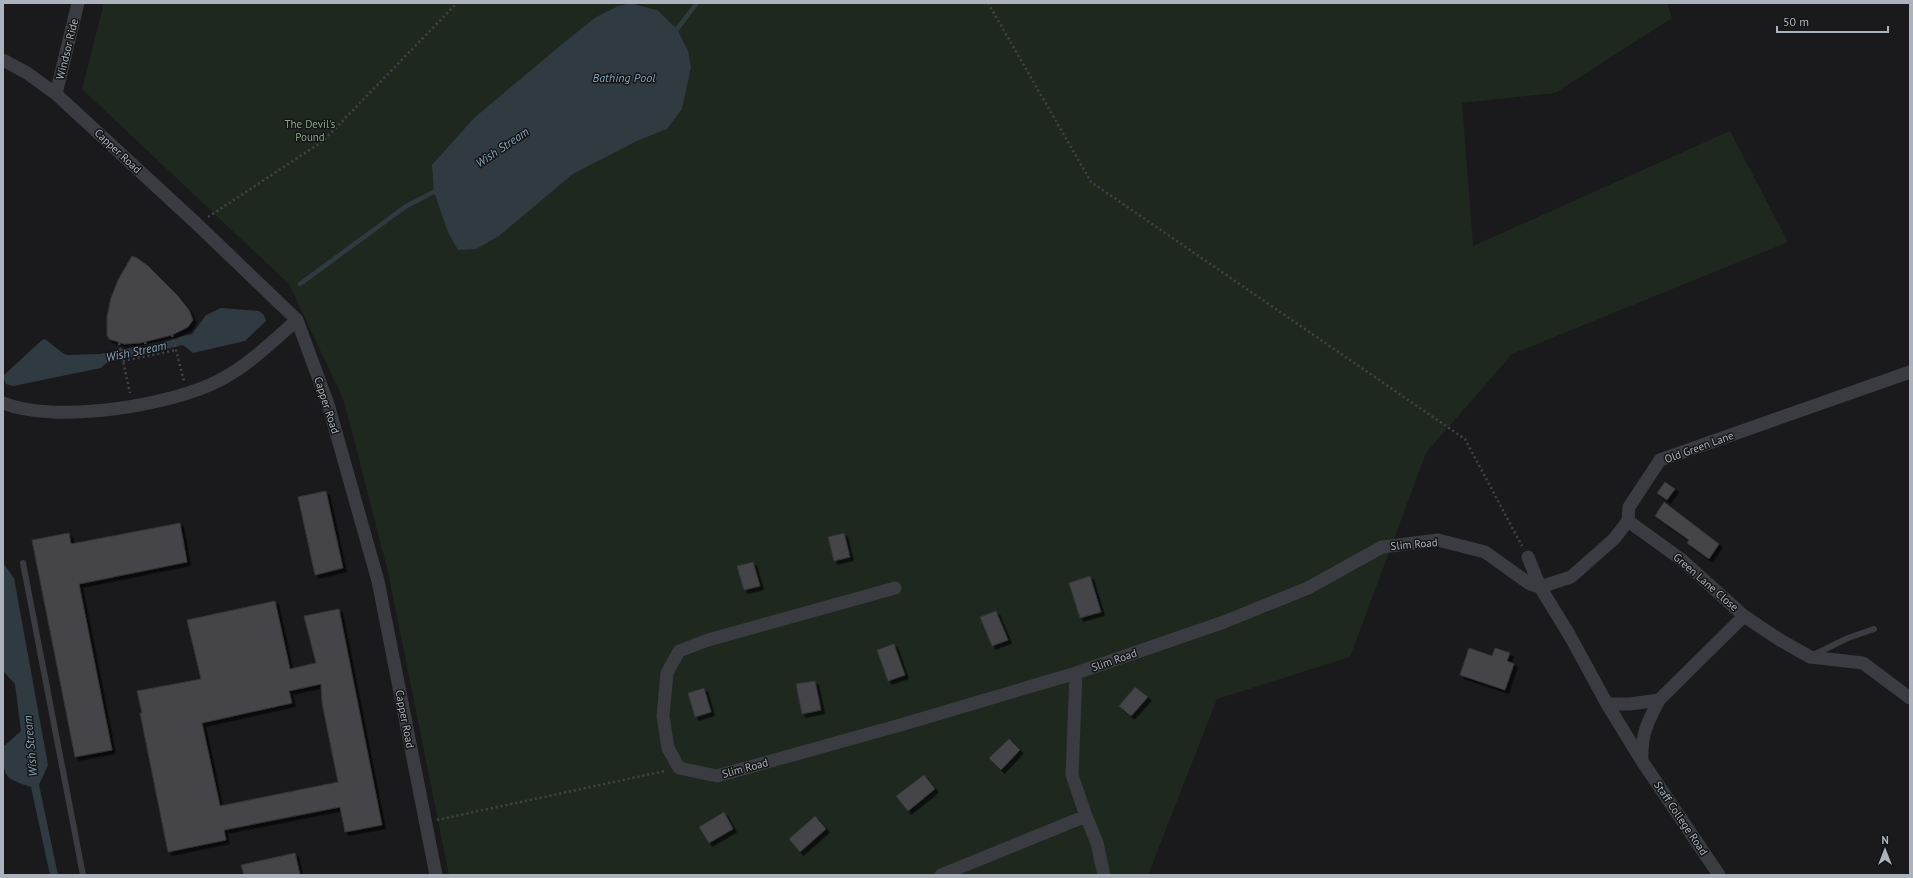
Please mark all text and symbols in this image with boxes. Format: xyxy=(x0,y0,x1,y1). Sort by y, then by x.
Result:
scale bar xyxy=(1777,8,1888,34)
text: 50 m xyxy=(1783,14,1809,29)
street label: Windsor Ride xyxy=(53,17,81,81)
water label: Bathing Pool xyxy=(593,70,656,85)
park label: The Devil's Pound xyxy=(285,117,336,144)
water label: Wish Stream xyxy=(472,124,532,170)
street label: Capper Road xyxy=(92,126,144,176)
water label: Wish Stream xyxy=(105,337,167,365)
street label: Capper Road xyxy=(311,375,343,435)
street label: Old Green Lane xyxy=(1662,428,1736,466)
street label: Slim Road xyxy=(1390,535,1438,553)
street label: Green Lane Close xyxy=(1671,550,1742,614)
street label: Slim Road xyxy=(1089,646,1139,674)
street label: Capper Road xyxy=(392,689,418,749)
water label: Wish Stream xyxy=(20,715,40,777)
street label: Slim Road xyxy=(720,755,770,781)
street label: Staff College Road xyxy=(1651,778,1711,858)
north arrow xyxy=(1865,830,1905,870)
text: N xyxy=(1881,833,1889,847)

